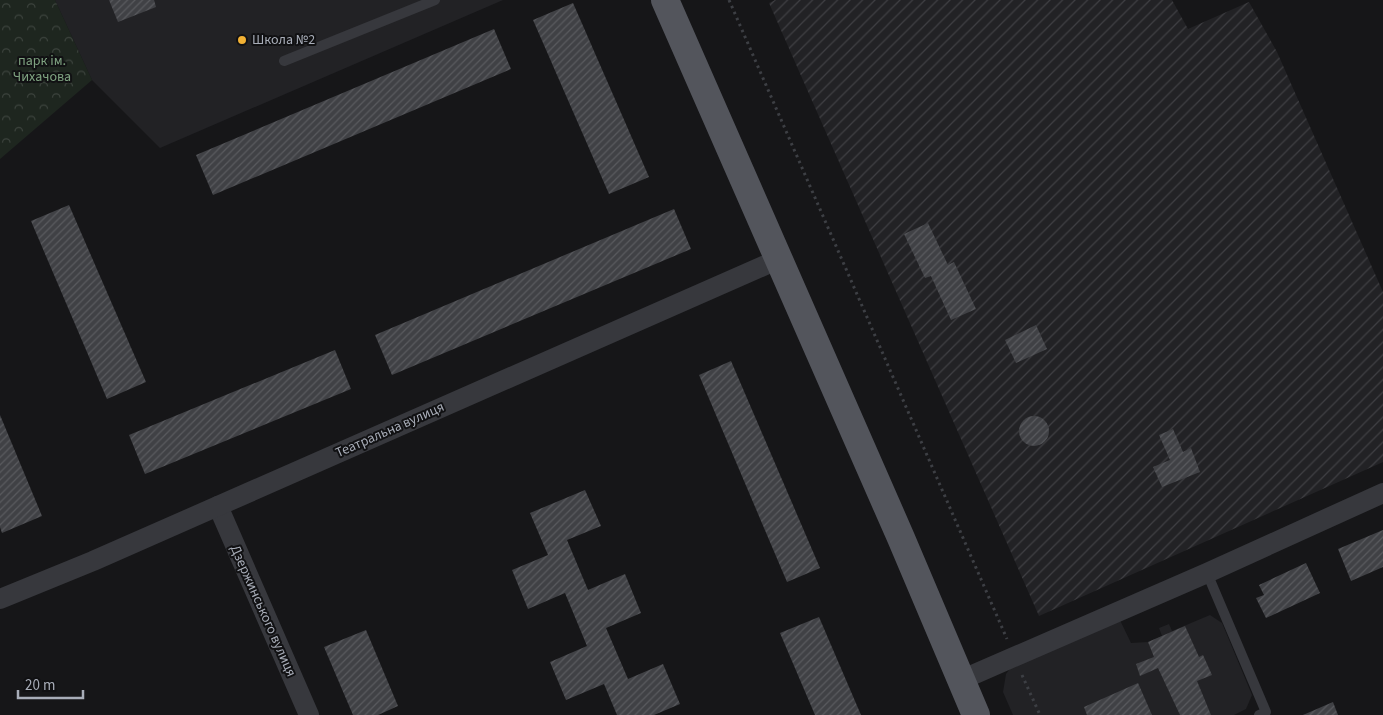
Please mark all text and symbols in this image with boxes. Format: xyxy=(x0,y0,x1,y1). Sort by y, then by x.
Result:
place label: Школа №2 xyxy=(252,30,315,50)
marker: Школа №2 xyxy=(236,34,248,46)
park label: парк ім. Чихачова xyxy=(13,51,71,87)
street label: Театральна вулиця xyxy=(332,397,448,463)
street label: Дзержинського вулиця xyxy=(225,542,301,680)
scale bar xyxy=(18,668,82,700)
text: 20 m xyxy=(25,675,55,696)

